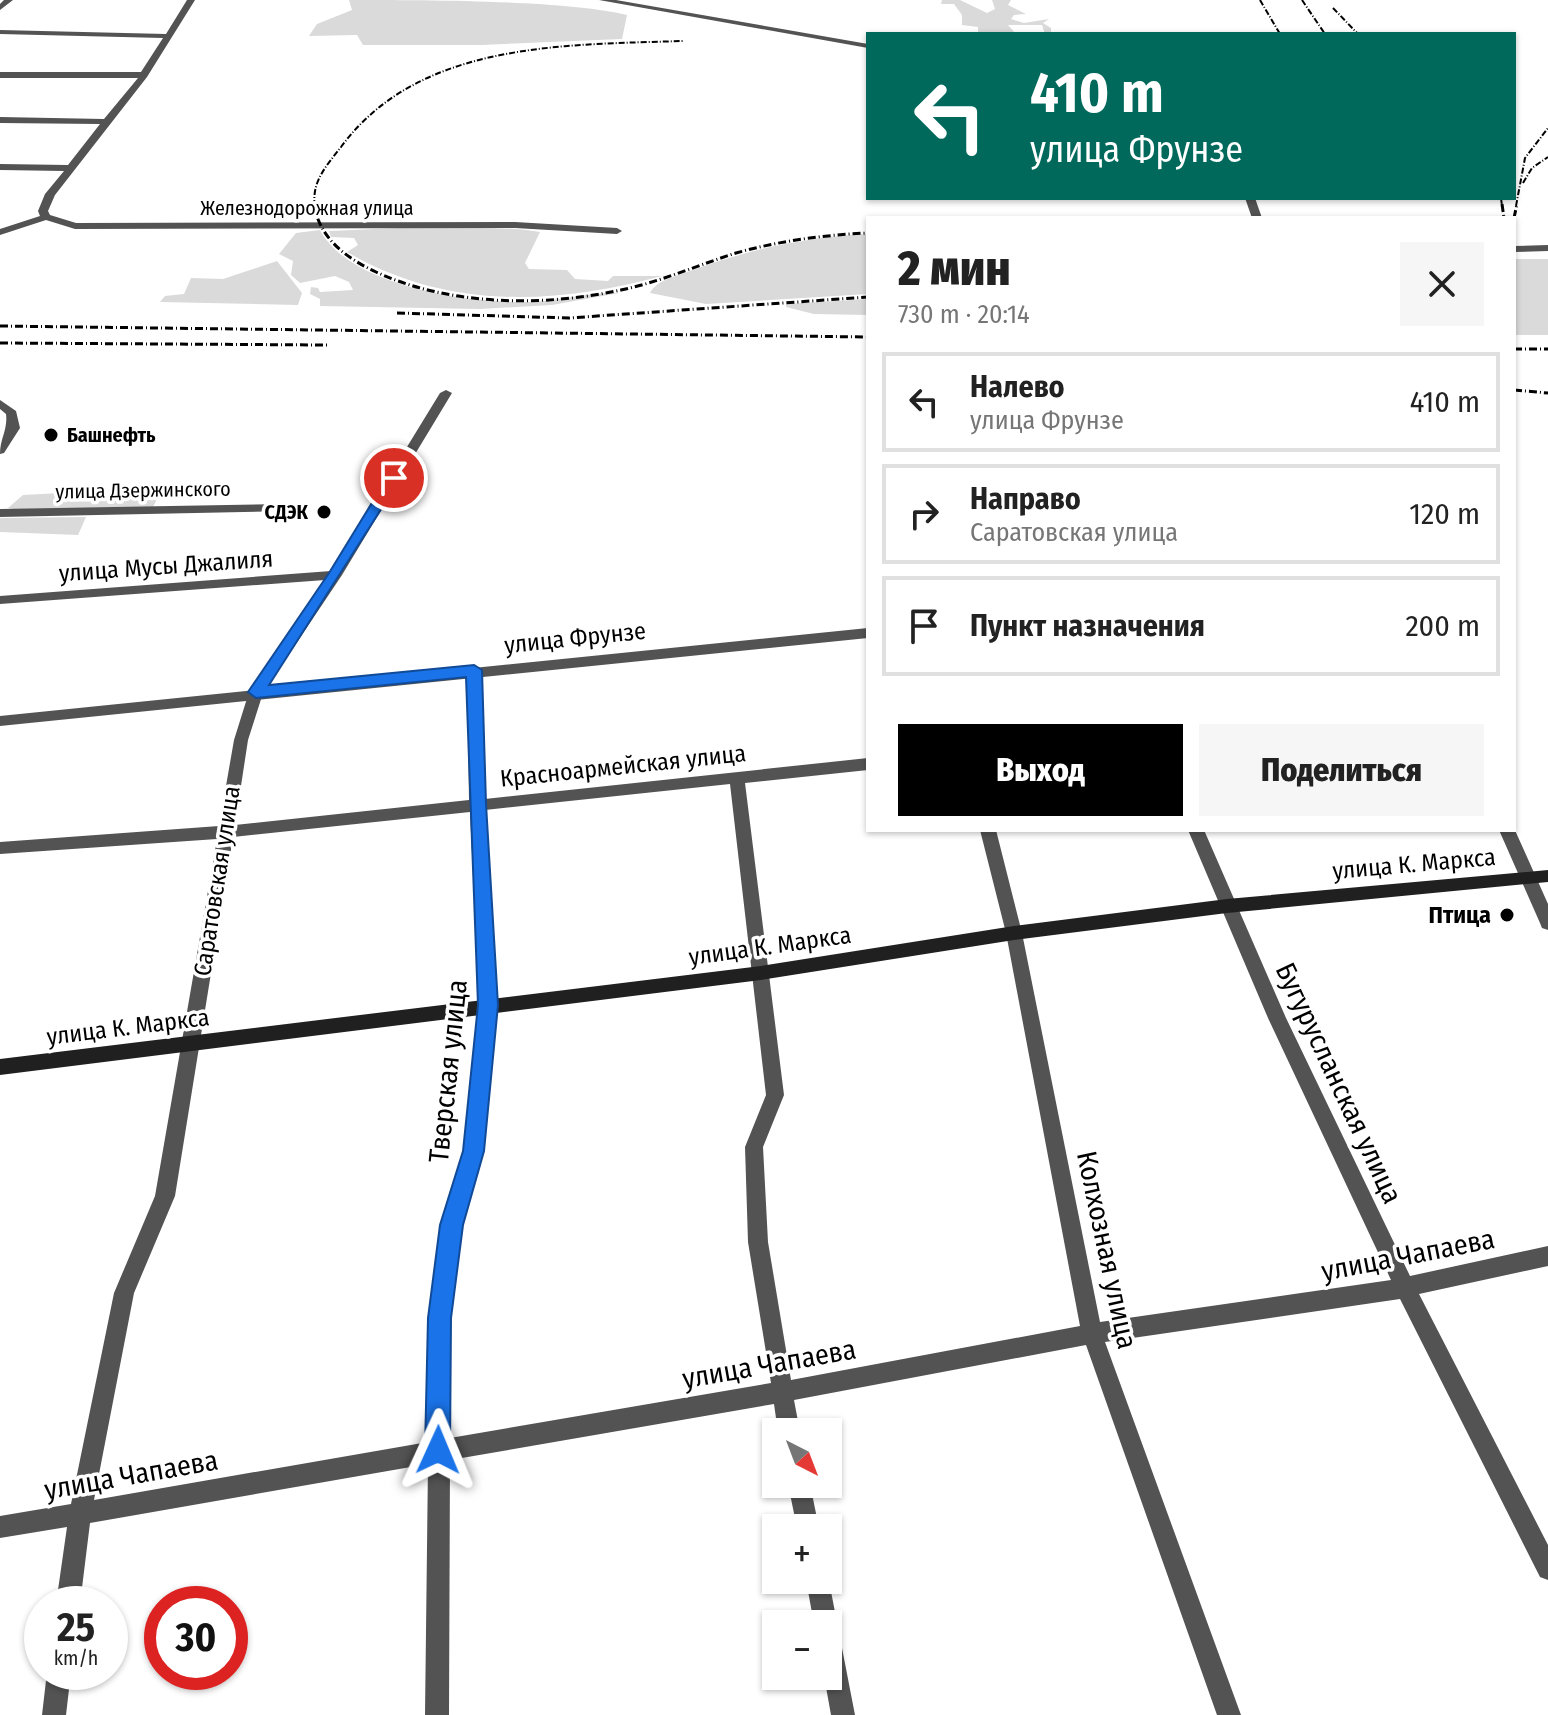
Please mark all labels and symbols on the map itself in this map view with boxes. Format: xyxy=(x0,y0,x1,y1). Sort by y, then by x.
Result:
street label: Железнодорожная улица xyxy=(200,196,414,220)
place label: Башнефть xyxy=(67,423,156,447)
marker: Башнефть xyxy=(42,426,60,444)
pin xyxy=(360,444,428,512)
street label: улица Дзержинского xyxy=(55,476,231,504)
place label: СДЭК xyxy=(265,500,309,524)
marker: СДЭК xyxy=(315,503,333,521)
street label: улица Мусы Джалиля xyxy=(58,545,274,587)
street label: улица Фрунзе xyxy=(503,617,647,659)
street label: Красноармейская улица xyxy=(499,739,747,793)
street label: Саратовская улица xyxy=(188,784,246,978)
street label: улица К. Маркса xyxy=(1331,843,1497,885)
place label: Птица xyxy=(1429,901,1491,929)
marker: Птица xyxy=(1498,906,1516,924)
street label: улица К. Маркса xyxy=(687,921,853,971)
street label: Бугурусланская улица xyxy=(1269,957,1409,1209)
street label: Тверская улица xyxy=(422,978,474,1164)
street label: улица К. Маркса xyxy=(45,1003,211,1051)
street label: Колхозная улица xyxy=(1070,1148,1144,1352)
street label: улица Чапаева xyxy=(1319,1222,1497,1288)
street label: улица Чапаева xyxy=(680,1332,858,1396)
position arrow xyxy=(396,1408,480,1492)
north arrow xyxy=(762,1418,842,1498)
street label: улица Чапаева xyxy=(42,1443,220,1507)
speed limit sign: 30 xyxy=(144,1586,248,1690)

